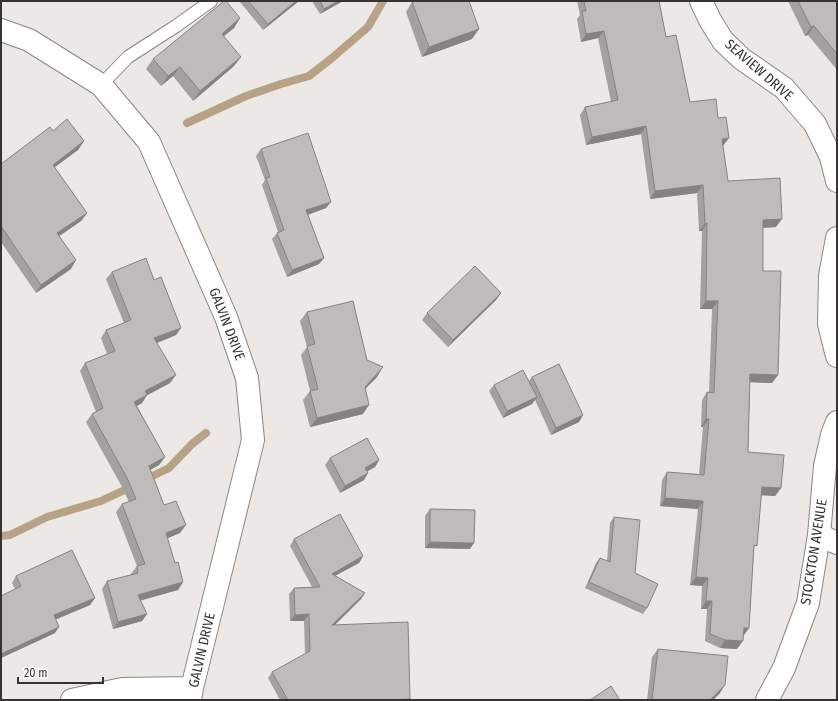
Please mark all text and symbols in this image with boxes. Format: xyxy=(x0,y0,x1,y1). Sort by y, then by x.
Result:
street label: SEAVIEW DRIVE xyxy=(721,36,797,105)
street label: GALVIN DRIVE xyxy=(205,285,249,363)
street label: STOCKTON AVENUE xyxy=(797,498,831,606)
street label: GALVIN DRIVE xyxy=(185,610,219,689)
scale bar xyxy=(18,659,103,685)
text: 20 m xyxy=(24,666,48,680)

